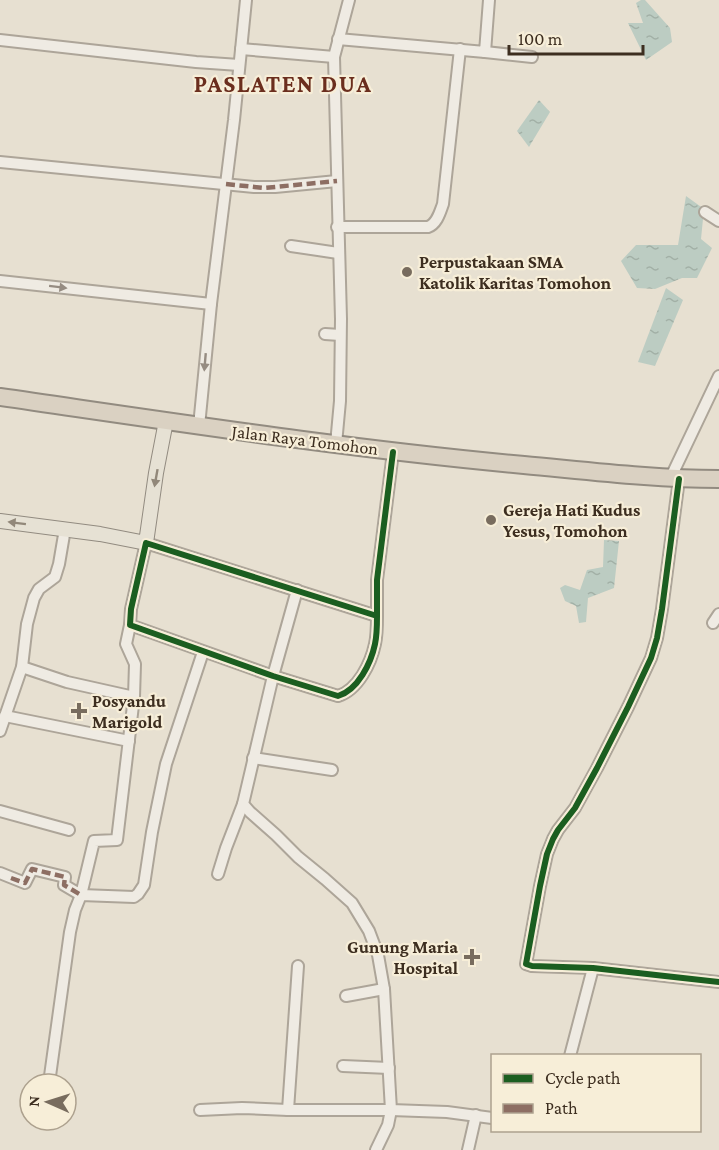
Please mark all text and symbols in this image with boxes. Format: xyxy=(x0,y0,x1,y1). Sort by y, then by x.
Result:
scale bar xyxy=(509,18,642,56)
text: 100 m xyxy=(518,29,563,49)
district label: PASLATEN DUA xyxy=(194,70,372,97)
place label: Perpustakaan SMA Katolik Karitas Tomohon xyxy=(419,252,612,293)
marker: Perpustakaan SMA Katolik Karitas Tomohon xyxy=(400,265,414,279)
one-way arrow xyxy=(49,282,68,292)
one-way arrow xyxy=(200,352,210,371)
street label: Jalan Raya Tomohon xyxy=(229,421,380,459)
one-way arrow xyxy=(151,469,160,488)
place label: Gereja Hati Kudus Yesus, Tomohon xyxy=(503,500,640,541)
marker: Gereja Hati Kudus Yesus, Tomohon xyxy=(484,513,498,527)
one-way arrow xyxy=(8,518,27,528)
place label: Posyandu Marigold xyxy=(92,691,167,732)
marker: Posyandu Marigold xyxy=(70,702,88,720)
place label: Gunung Maria Hospital xyxy=(347,937,458,978)
marker: Gunung Maria Hospital xyxy=(463,948,481,966)
legend xyxy=(491,1054,701,1132)
text: Cycle path xyxy=(545,1068,621,1088)
north arrow xyxy=(18,1072,78,1132)
text: N xyxy=(25,1095,42,1107)
text: Path xyxy=(545,1098,578,1118)

